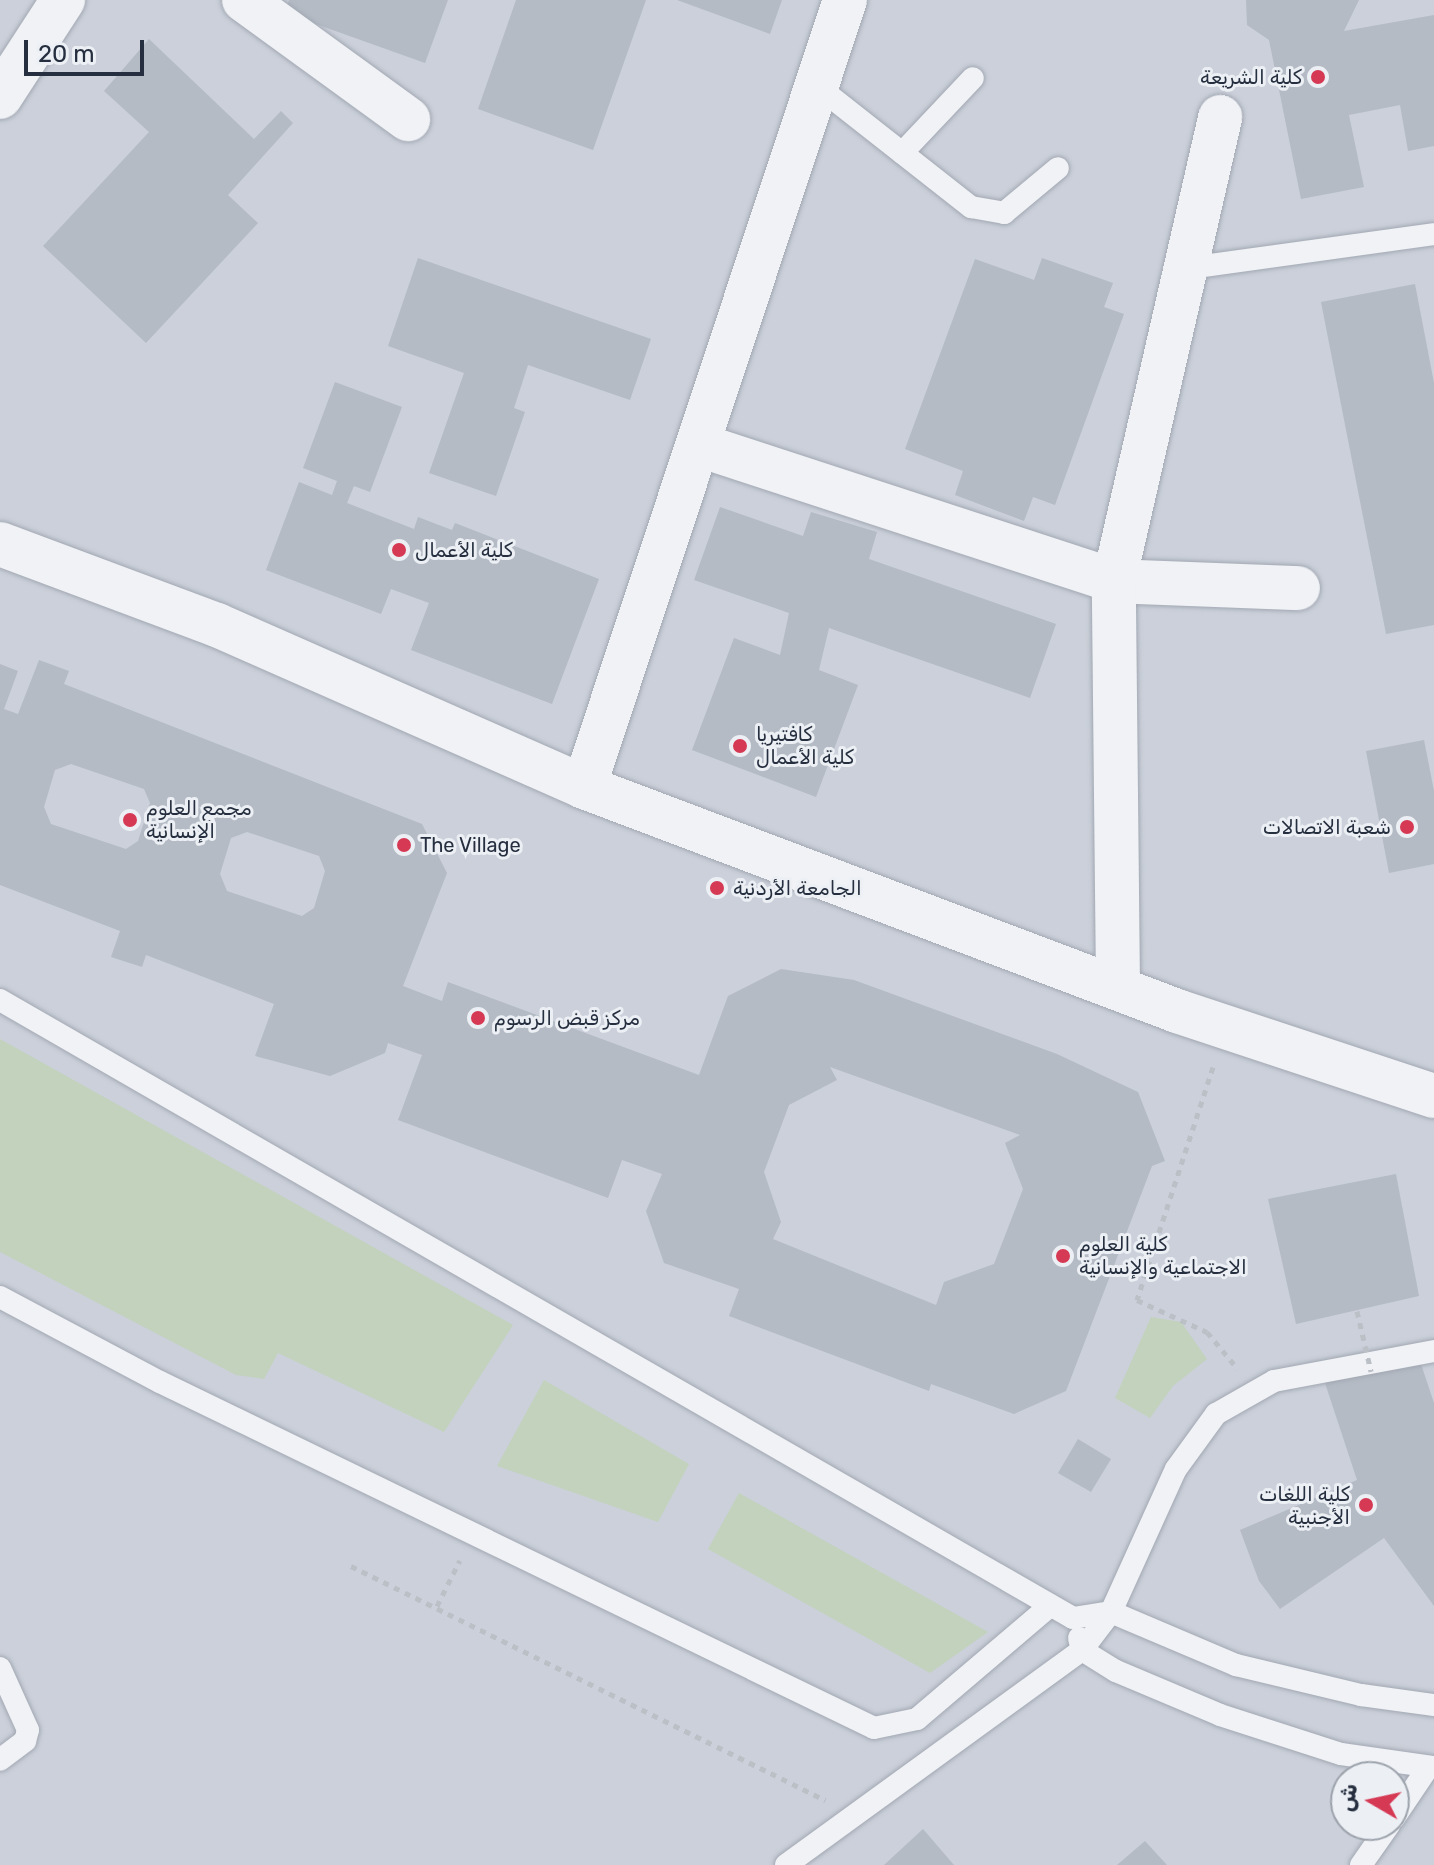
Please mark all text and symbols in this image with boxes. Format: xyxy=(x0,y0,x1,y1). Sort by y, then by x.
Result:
scale bar xyxy=(28,24,148,74)
text: 20 m xyxy=(38,40,95,68)
place label: كلية الشريعة xyxy=(1200,65,1302,89)
marker: كلية الشريعة xyxy=(1309,68,1327,86)
place label: كلية الأعمال xyxy=(415,538,513,562)
marker: كلية الأعمال xyxy=(390,541,408,559)
place label: كافتيريا كلية الأعمال xyxy=(756,722,854,769)
marker: كافتيريا كلية الأعمال xyxy=(731,737,749,755)
place label: مجمع العلوم الإنسانية xyxy=(146,796,251,843)
marker: مجمع العلوم الإنسانية xyxy=(121,811,139,829)
place label: شعبة الاتصالات xyxy=(1263,815,1391,839)
marker: شعبة الاتصالات xyxy=(1398,818,1416,836)
place label: The Village xyxy=(420,833,521,857)
marker: The Village xyxy=(395,836,413,854)
place label: الجامعة الأردنية xyxy=(733,876,862,900)
marker: الجامعة الأردنية xyxy=(708,879,726,897)
place label: مركز قبض الرسوم xyxy=(494,1006,640,1030)
marker: مركز قبض الرسوم xyxy=(469,1009,487,1027)
place label: كلية العلوم الاجتماعية والإنسانية xyxy=(1079,1232,1247,1279)
marker: كلية العلوم الاجتماعية والإنسانية xyxy=(1054,1247,1072,1265)
place label: كلية اللغات الأجنبية xyxy=(1259,1482,1350,1529)
marker: كلية اللغات الأجنبية xyxy=(1357,1496,1375,1514)
north arrow xyxy=(1330,1761,1410,1841)
text: ش xyxy=(1332,1782,1363,1813)

